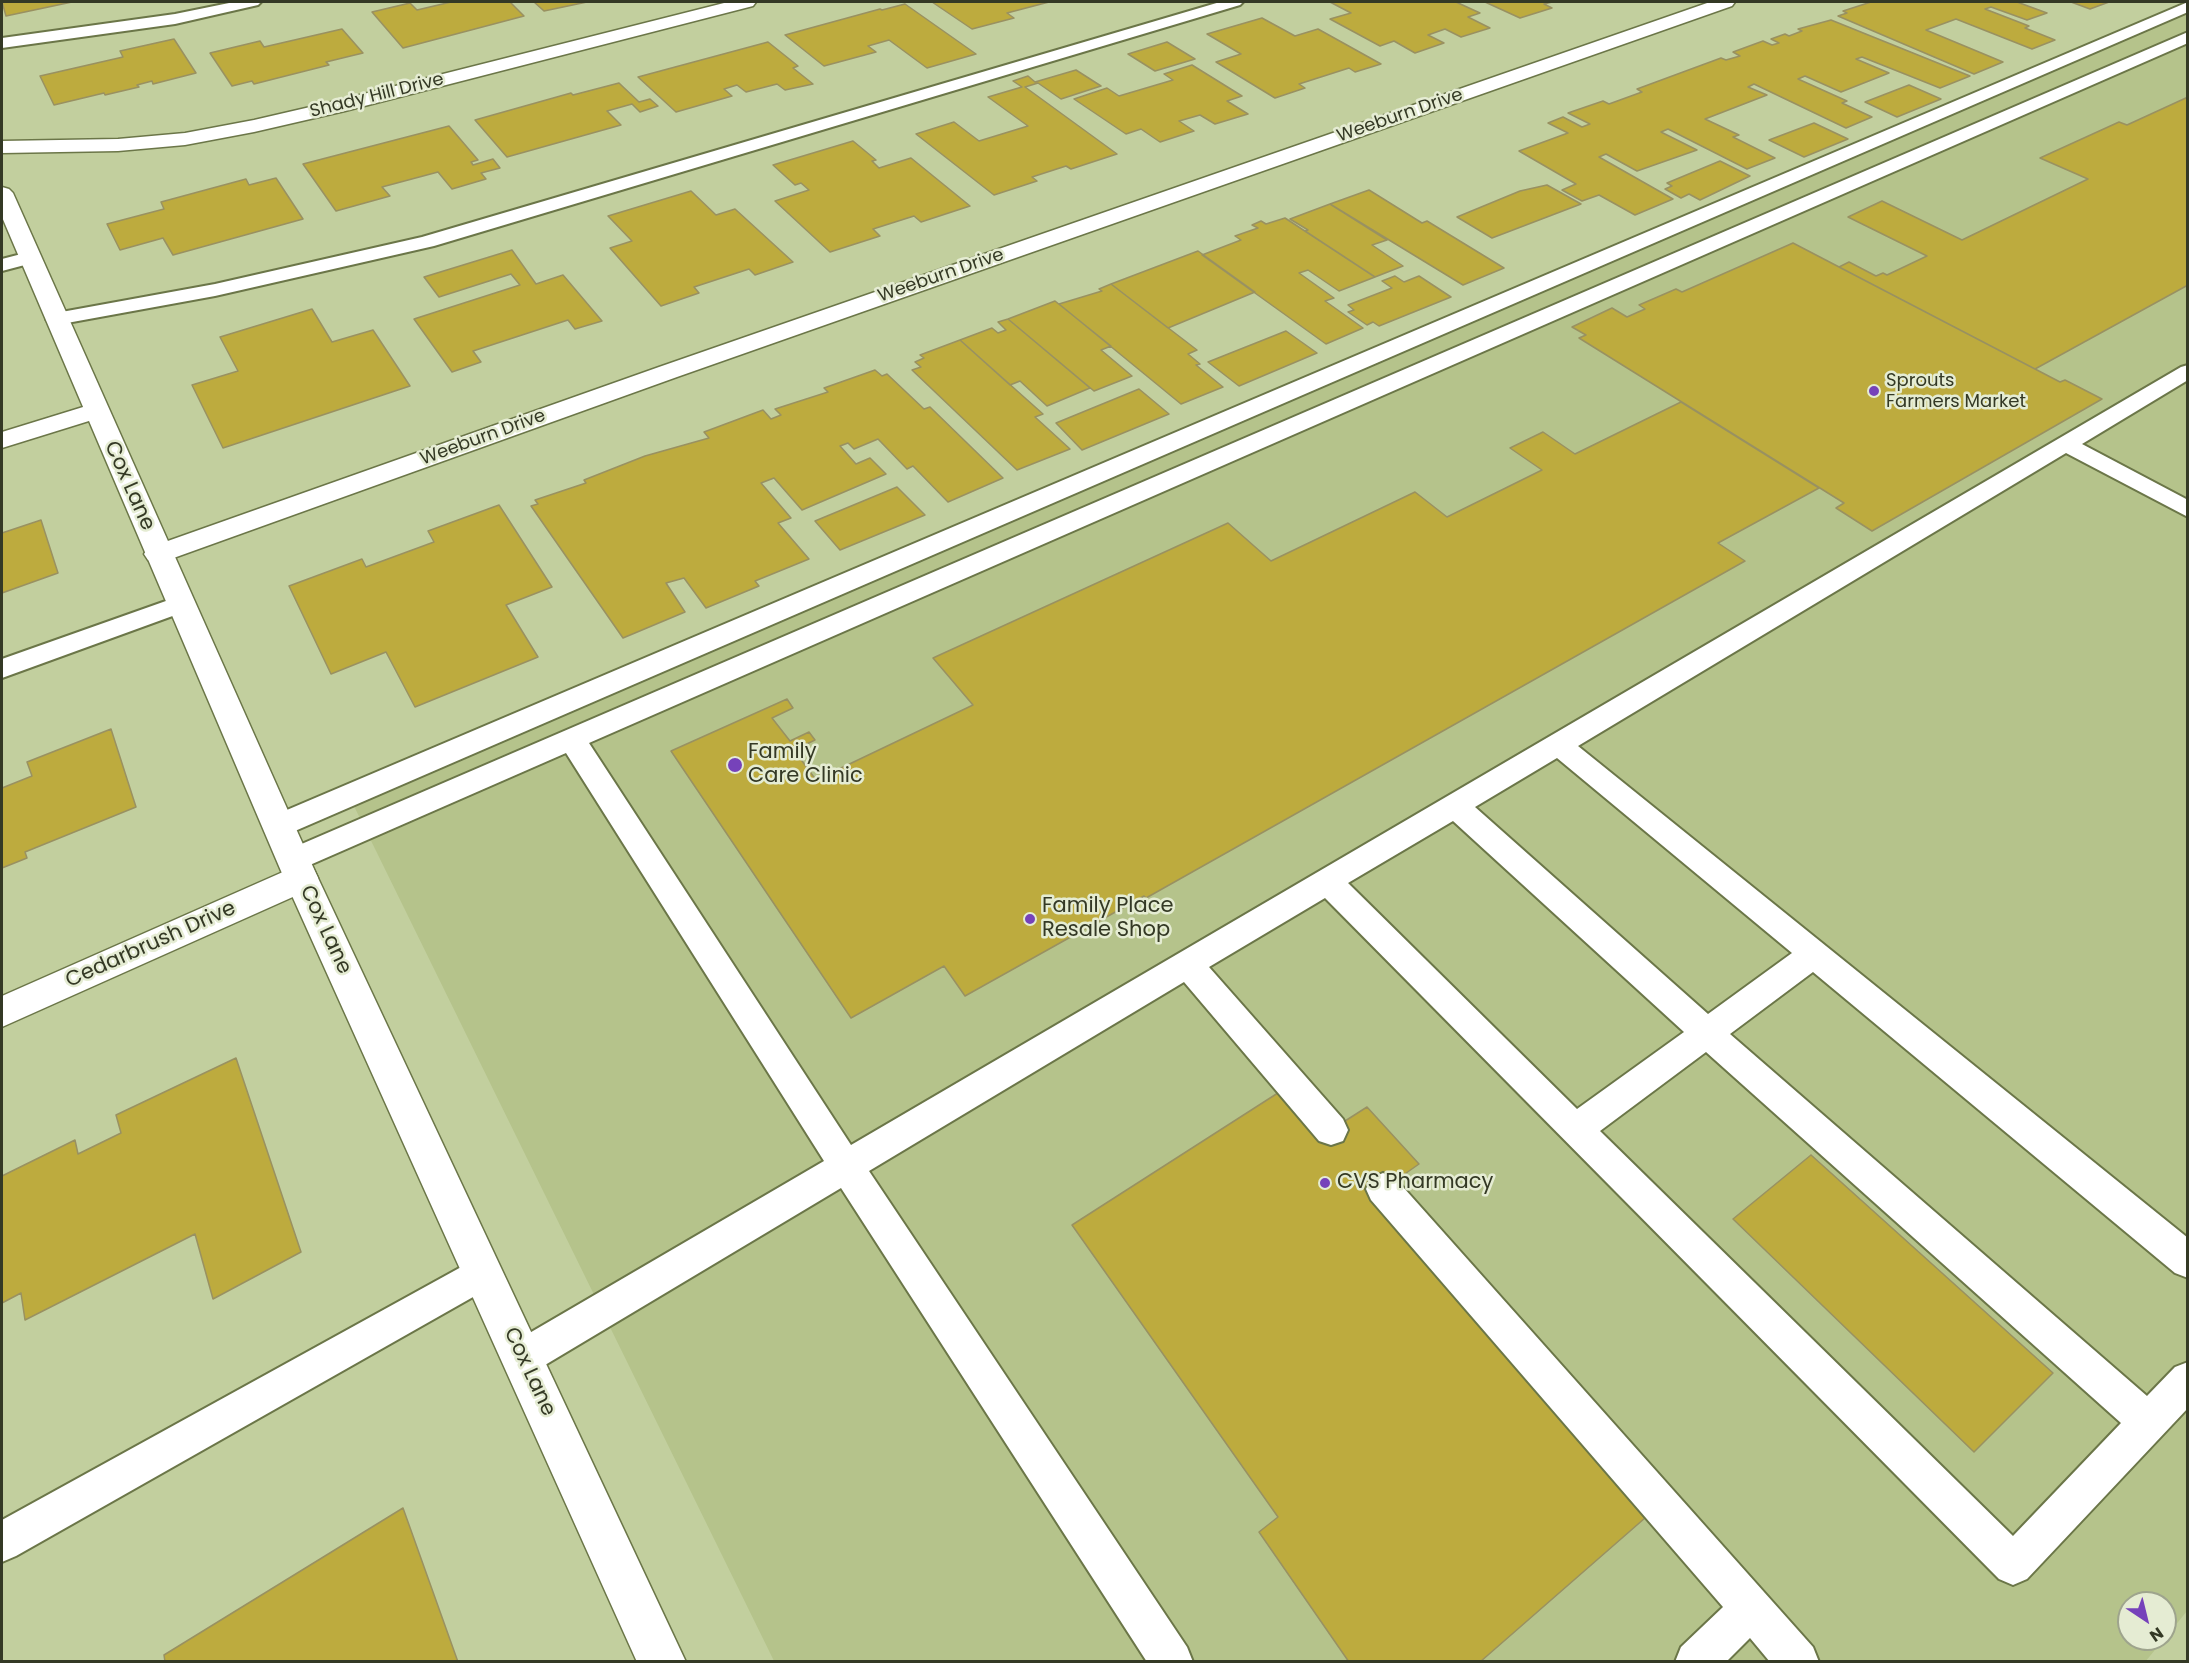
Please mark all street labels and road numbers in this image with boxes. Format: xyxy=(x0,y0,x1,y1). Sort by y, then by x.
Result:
street label: Shady Hill Drive xyxy=(308,69,446,123)
street label: Weeburn Drive xyxy=(1334,84,1466,148)
street label: Weeburn Drive xyxy=(875,244,1007,308)
street label: Weeburn Drive xyxy=(417,405,549,471)
street label: Cox Lane xyxy=(98,437,160,535)
street label: Cox Lane xyxy=(293,882,357,978)
street label: Cedarbrush Drive xyxy=(62,896,240,994)
street label: Cox Lane xyxy=(497,1324,561,1420)

